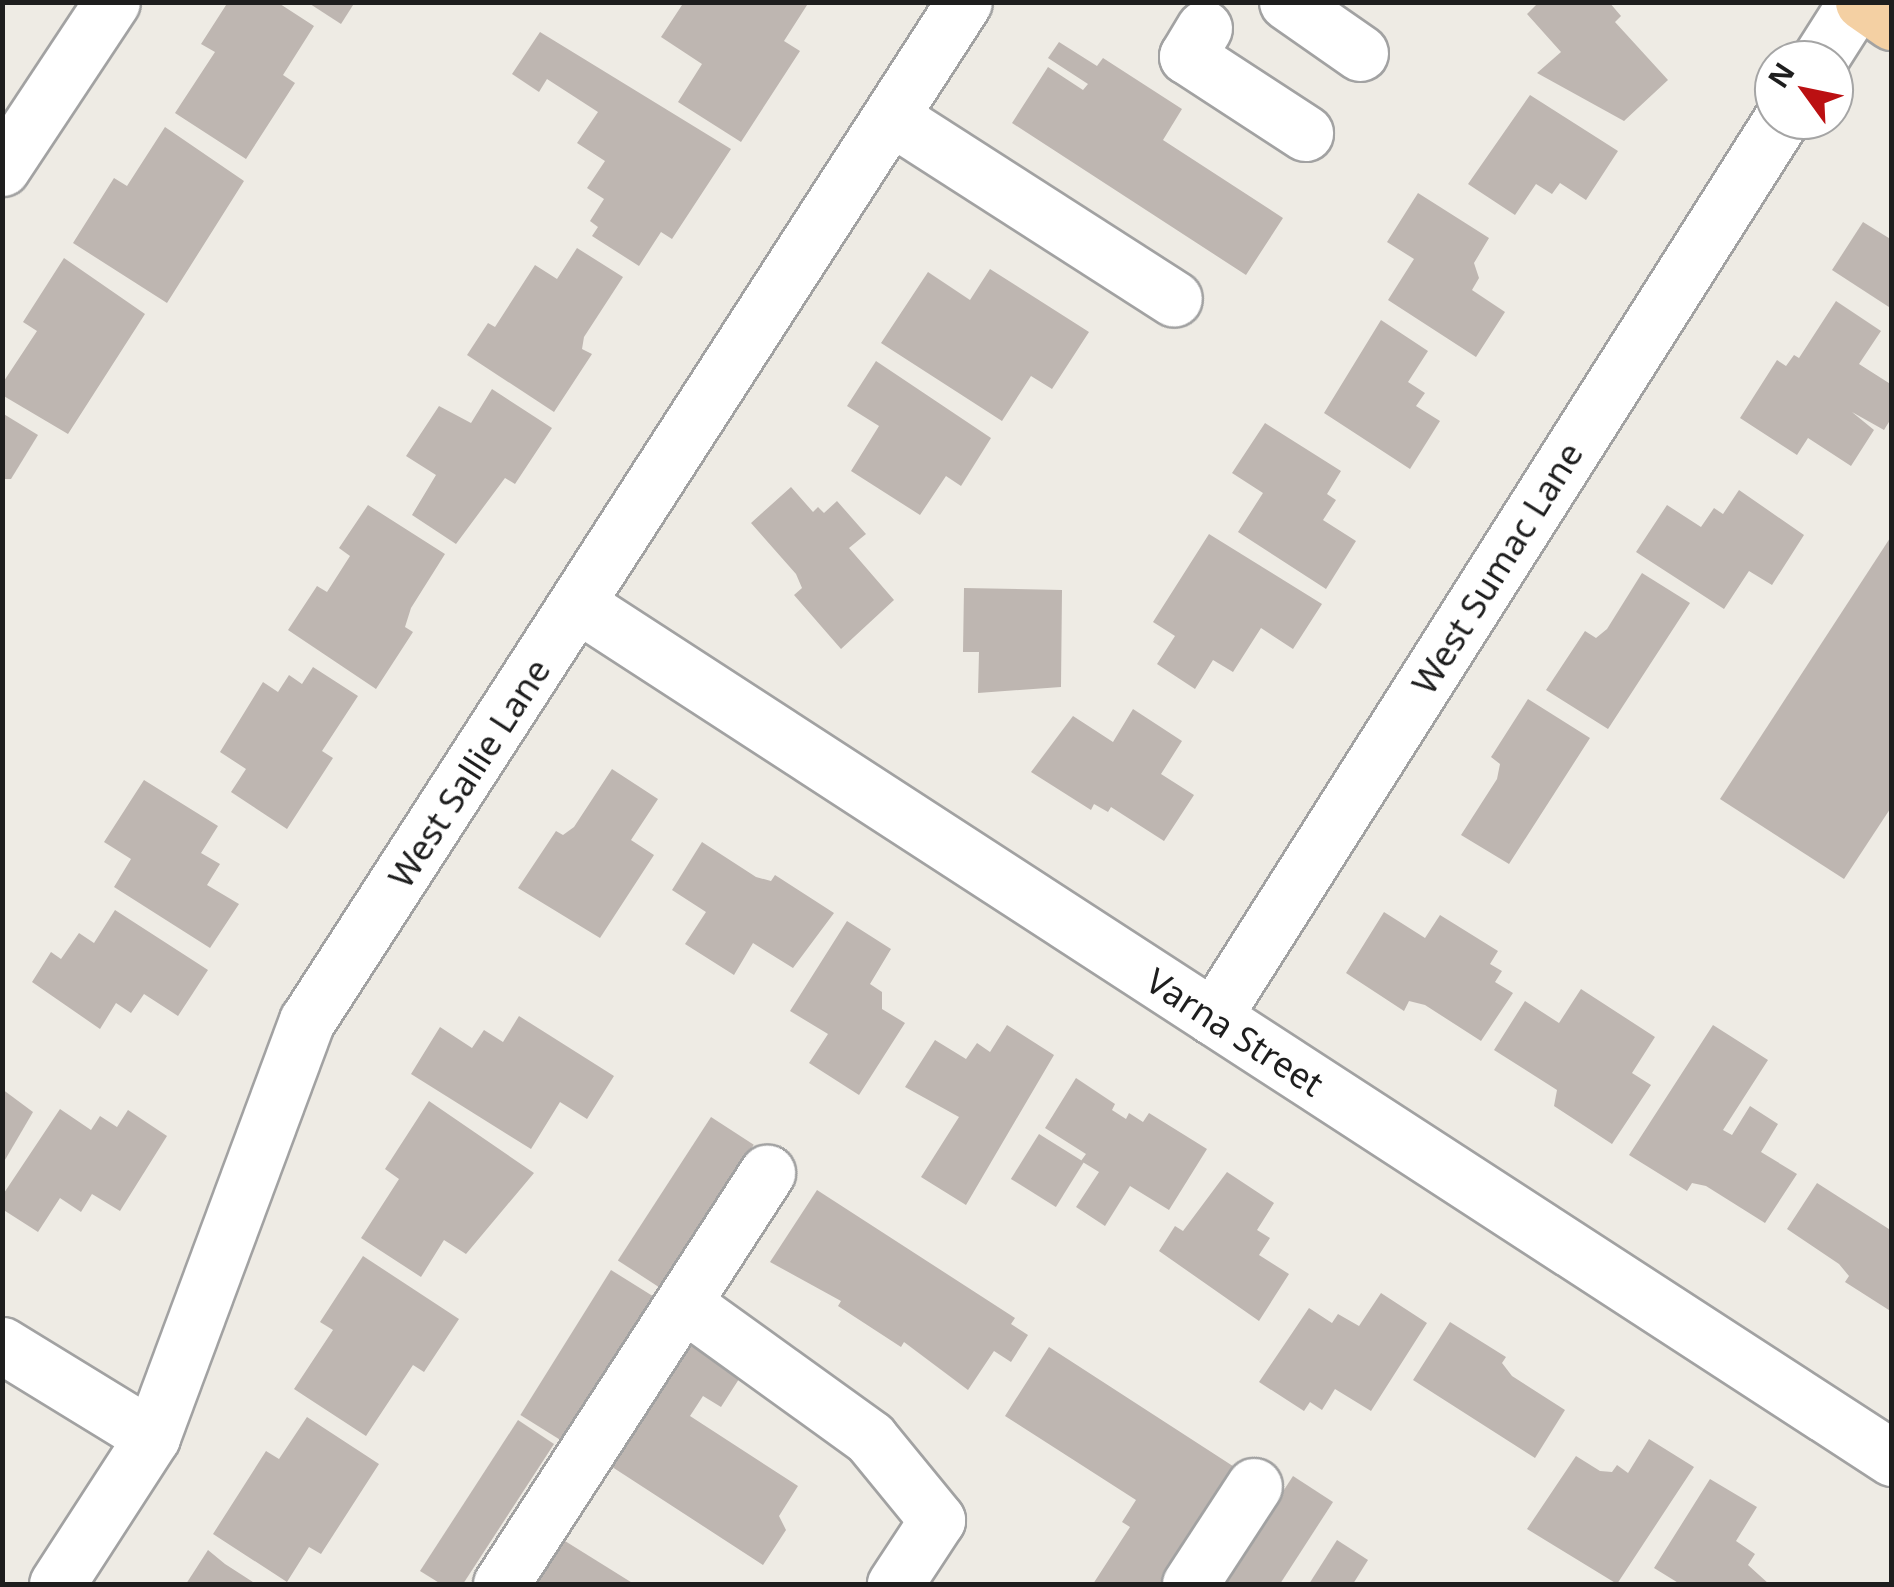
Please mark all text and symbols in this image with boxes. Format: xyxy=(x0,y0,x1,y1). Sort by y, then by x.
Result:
north arrow xyxy=(1754,40,1854,140)
text: N xyxy=(1758,55,1803,95)
street label: West Sumac Lane xyxy=(1403,435,1591,701)
street label: West Sallie Lane xyxy=(379,651,559,895)
street label: Varna Street xyxy=(1139,959,1331,1105)

